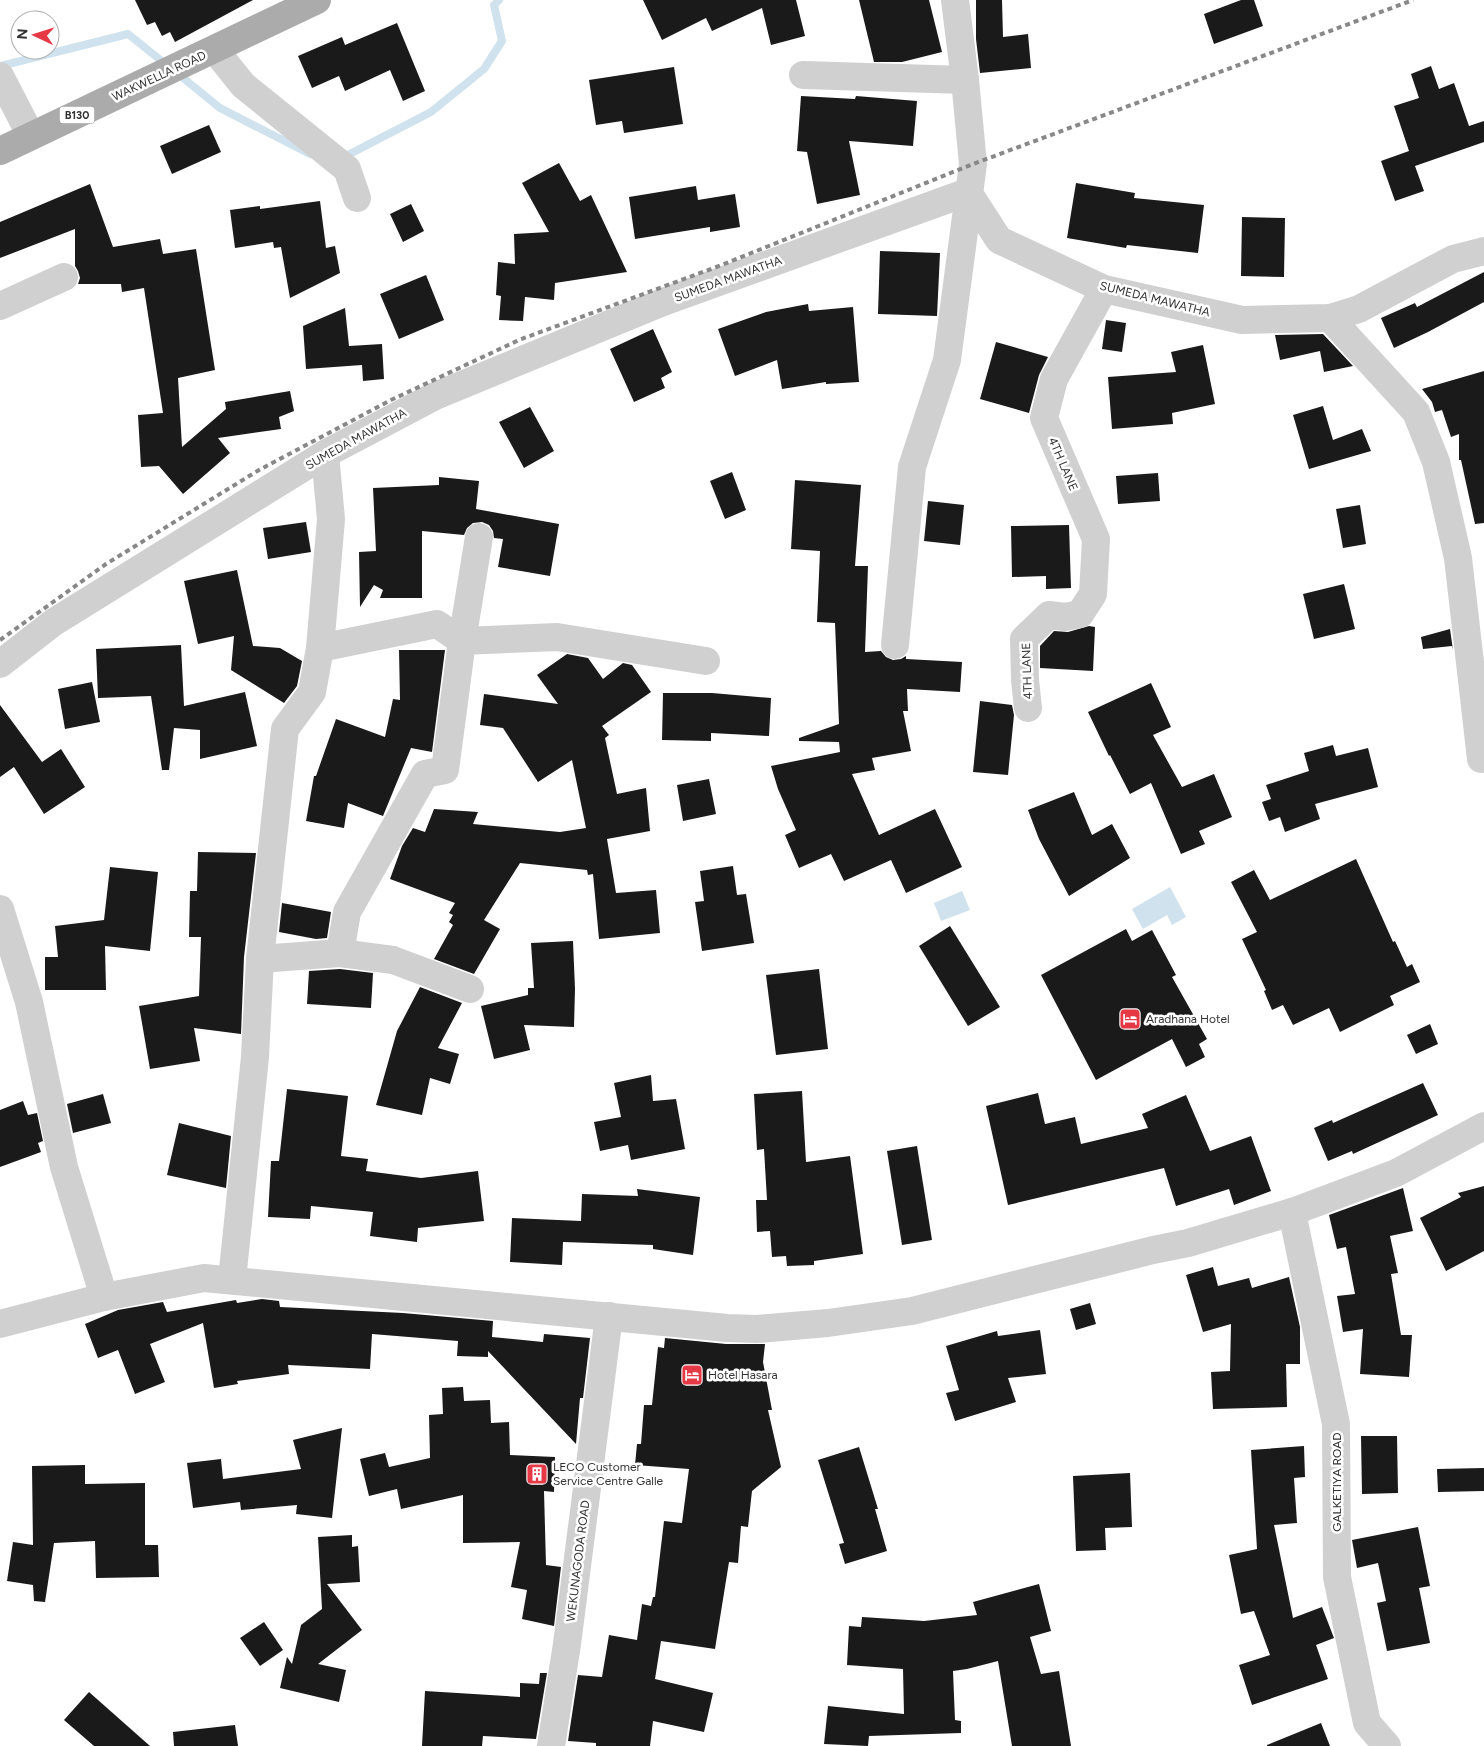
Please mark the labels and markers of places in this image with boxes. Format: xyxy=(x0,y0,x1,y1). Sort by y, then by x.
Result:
hotel icon: Aradhana Hotel xyxy=(1118,1007,1142,1031)
place label: Aradhana Hotel xyxy=(1146,1012,1230,1026)
hotel icon: Hotel Hasara xyxy=(680,1363,704,1387)
place label: Hotel Hasara xyxy=(708,1368,778,1382)
place label: LECO Customer Service Centre Galle xyxy=(553,1460,664,1488)
building icon: LECO Customer Service Centre Galle xyxy=(525,1462,549,1486)

